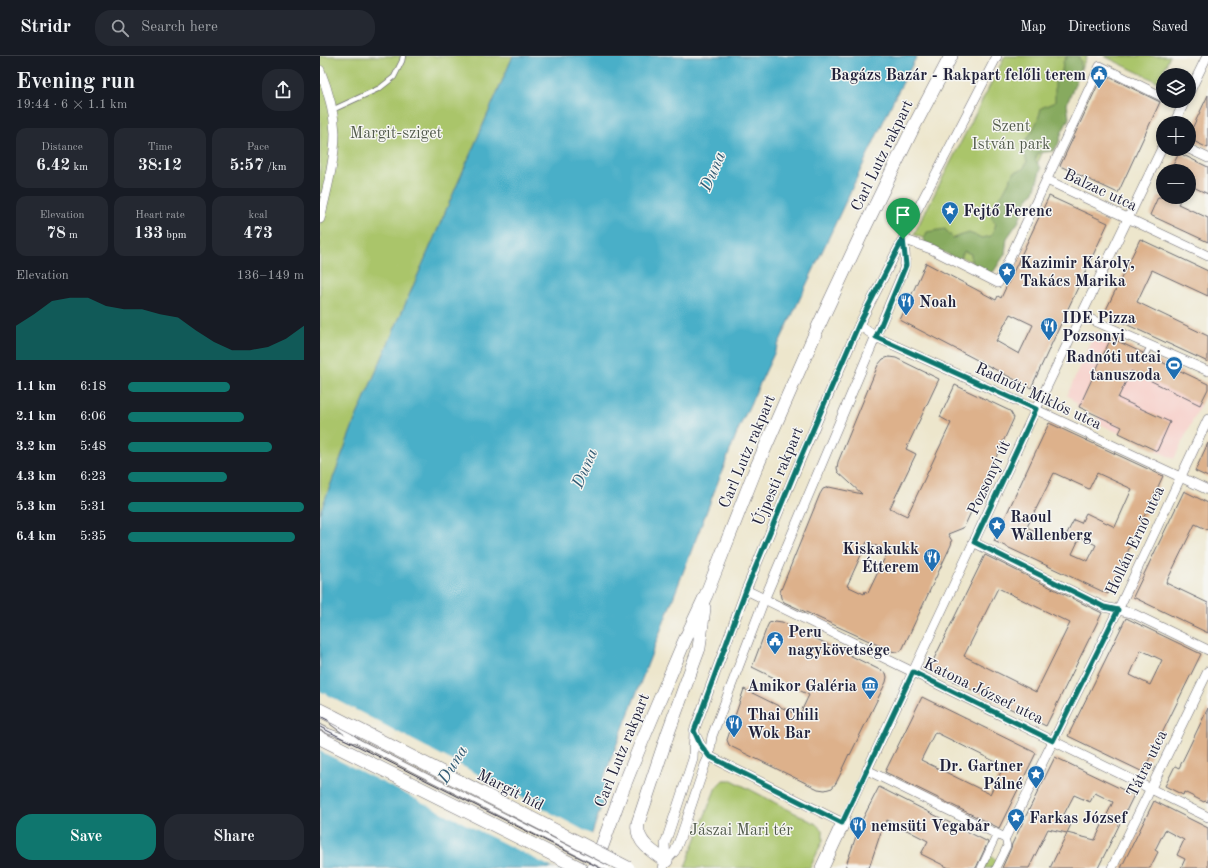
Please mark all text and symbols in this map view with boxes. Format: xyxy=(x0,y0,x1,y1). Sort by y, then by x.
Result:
search box xyxy=(95,10,375,46)
icon: search xyxy=(109,17,131,39)
text: Stridr xyxy=(20,18,71,37)
text: Search here xyxy=(141,20,218,35)
text: Map xyxy=(1020,20,1046,34)
text: Directions xyxy=(1068,20,1130,34)
text: Saved xyxy=(1152,20,1188,34)
public building icon: Bagázs Bazár - Rakpart felőli terem xyxy=(1089,64,1109,89)
place label: Bagázs Bazár - Rakpart felőli terem xyxy=(830,68,1086,84)
map controls xyxy=(1156,68,1196,204)
button: layers xyxy=(1156,68,1196,108)
button: share xyxy=(262,69,304,111)
text: Evening run xyxy=(16,71,135,93)
street label: Carl Lutz rakpart xyxy=(849,97,917,214)
text: 19:44 · 6 × 1.1 km xyxy=(16,98,127,111)
button: + xyxy=(1156,116,1196,156)
park label: Szent István park xyxy=(972,119,1050,153)
park label: Margit-sziget xyxy=(350,126,443,142)
text: Distance xyxy=(41,142,83,153)
text: Time xyxy=(148,142,172,153)
text: Pace xyxy=(247,142,269,153)
water label: Duna xyxy=(697,149,729,195)
text: 6.42 xyxy=(36,157,70,174)
text: 38:12 xyxy=(138,157,182,174)
text: 5:57 xyxy=(230,157,264,174)
text: km xyxy=(70,162,88,173)
text: /km xyxy=(264,162,286,173)
button: − xyxy=(1156,164,1196,204)
street label: Balzac utca xyxy=(1061,167,1139,215)
pin xyxy=(886,198,920,239)
place icon: Fejtő Ferenc xyxy=(940,200,960,225)
icon: arrive xyxy=(892,204,914,226)
place label: Fejtő Ferenc xyxy=(963,204,1053,220)
text: Elevation xyxy=(40,210,84,221)
text: Heart rate xyxy=(135,210,185,221)
text: kcal xyxy=(249,210,267,221)
text: 78 xyxy=(46,225,66,242)
text: 133 xyxy=(134,225,163,242)
text: 473 xyxy=(243,225,273,242)
text: m xyxy=(66,230,78,241)
text: bpm xyxy=(163,230,186,241)
place label: Kazimir Károly, Takács Marika xyxy=(1020,256,1135,290)
place icon: Kazimir Károly, Takács Marika xyxy=(997,261,1017,286)
text: Elevation xyxy=(16,269,69,282)
text: 136–149 m xyxy=(237,269,304,282)
restaurant icon: Noah xyxy=(896,291,916,316)
place label: Noah xyxy=(919,295,956,311)
place label: IDE Pizza Pozsonyi xyxy=(1062,311,1136,345)
restaurant icon: IDE Pizza Pozsonyi xyxy=(1039,316,1059,341)
place label: Radnóti utcai tanuszoda xyxy=(1066,350,1161,384)
sports icon: Radnóti utcai tanuszoda xyxy=(1164,355,1184,380)
street label: Radnóti Miklós utca xyxy=(972,361,1104,433)
text: 1.1 km xyxy=(16,380,56,393)
text: 6:18 xyxy=(80,380,106,393)
street label: Carl Lutz rakpart xyxy=(717,392,779,511)
text: 2.1 km xyxy=(16,410,56,423)
text: 6:06 xyxy=(80,410,106,423)
street label: Újpesti rakpart xyxy=(746,423,807,529)
street label: Pozsonyi út xyxy=(966,438,1014,517)
text: 3.2 km xyxy=(16,440,56,453)
text: 5:48 xyxy=(80,440,106,453)
water label: Duna xyxy=(569,446,601,492)
text: 4.3 km xyxy=(16,470,56,483)
text: 6:23 xyxy=(80,470,106,483)
street label: Hollán Ernő utca xyxy=(1104,484,1168,598)
text: 5.3 km xyxy=(16,500,56,513)
text: 5:31 xyxy=(80,500,106,513)
place label: Raoul Wallenberg xyxy=(1010,510,1092,544)
place icon: Raoul Wallenberg xyxy=(987,515,1007,540)
text: 6.4 km xyxy=(16,530,56,543)
text: 5:35 xyxy=(80,530,106,543)
place label: Kiskakukk Étterem xyxy=(842,542,919,576)
restaurant icon: Kiskakukk Étterem xyxy=(922,547,942,572)
place label: Peru nagykövetsége xyxy=(788,625,890,659)
public building icon: Peru nagykövetsége xyxy=(765,630,785,655)
street label: Katona József utca xyxy=(921,656,1046,728)
museum icon: Amikor Galéria xyxy=(860,675,880,700)
place label: Amikor Galéria xyxy=(747,679,857,695)
street label: Carl Lutz rakpart xyxy=(593,691,653,810)
place label: Thai Chili Wok Bar xyxy=(747,708,819,742)
restaurant icon: Thai Chili Wok Bar xyxy=(724,713,744,738)
street label: Tátra utca xyxy=(1125,728,1171,800)
water label: Duna xyxy=(435,743,471,788)
place label: Dr. Gartner Pálné xyxy=(939,759,1023,793)
place icon: Dr. Gartner Pálné xyxy=(1026,764,1046,789)
street label: Margit híd xyxy=(474,767,546,814)
place icon: Farkas József xyxy=(1006,807,1026,832)
place label: Farkas József xyxy=(1029,811,1128,827)
button: Save xyxy=(16,814,156,860)
button: Share xyxy=(164,814,304,860)
restaurant icon: nemsüti Vegabár xyxy=(848,815,868,840)
place label: nemsüti Vegabár xyxy=(871,819,990,835)
park label: Jászai Mari tér xyxy=(689,823,793,839)

